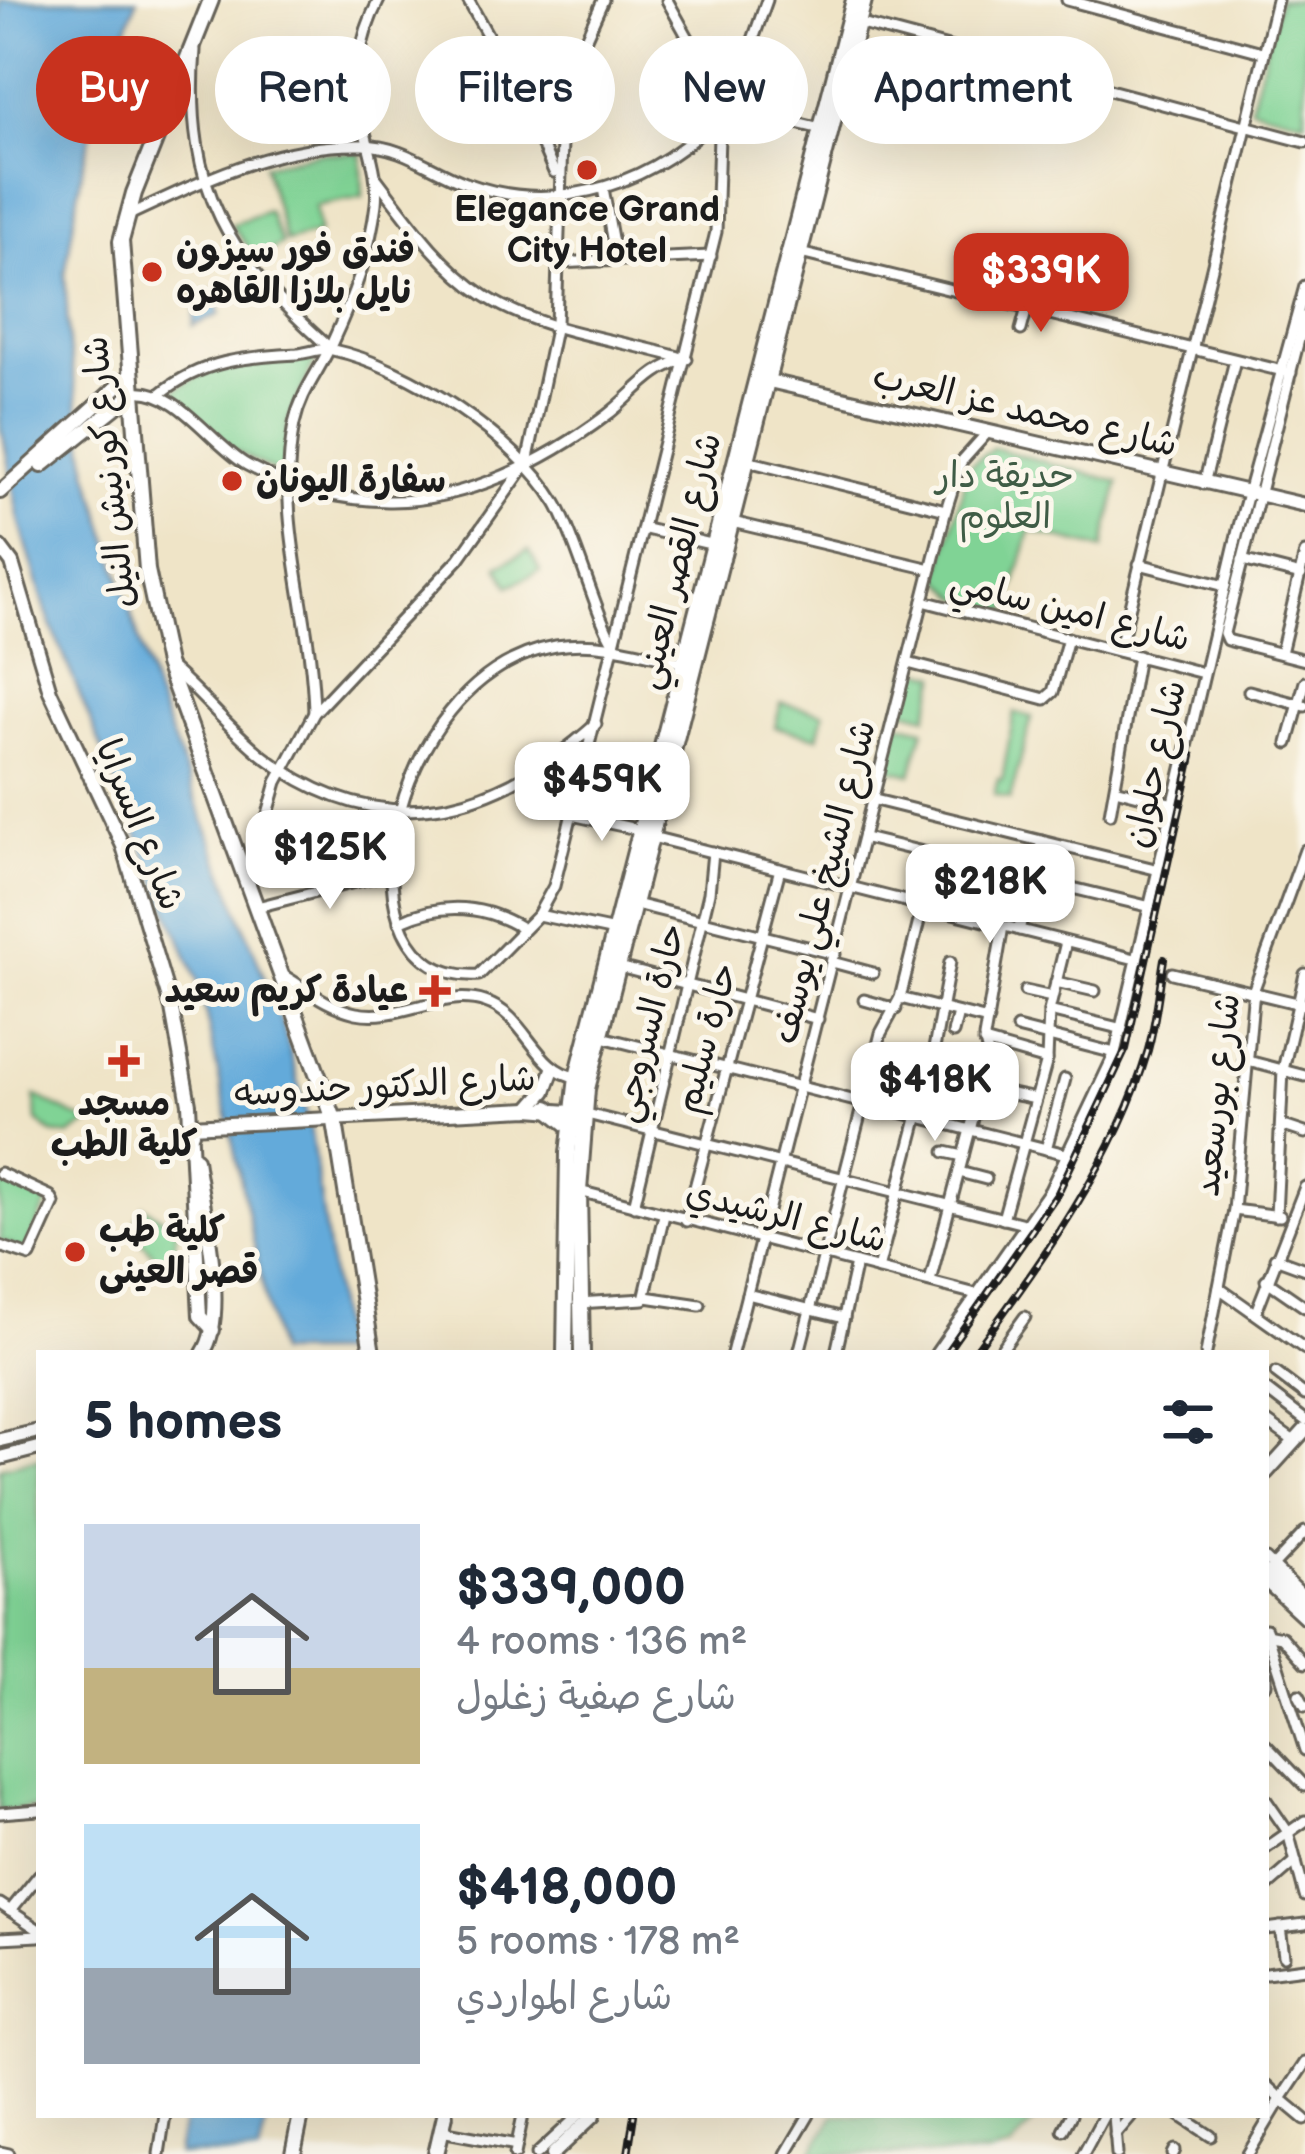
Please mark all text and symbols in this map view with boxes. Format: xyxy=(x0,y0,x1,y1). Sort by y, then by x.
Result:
chip: Buy xyxy=(36,36,191,144)
chip: Rent xyxy=(215,36,391,144)
chip: Filters xyxy=(415,36,615,144)
chip: New xyxy=(639,36,808,144)
chip: Apartment xyxy=(832,36,1114,144)
marker: Elegance Grand City Hotel xyxy=(574,157,600,183)
place label: Elegance Grand City Hotel xyxy=(454,189,720,273)
place label: فندق فور سيزون نايل بلازا القاهره xyxy=(176,230,415,314)
pin: $339K xyxy=(957,233,1125,335)
text: $339K xyxy=(981,248,1101,295)
marker: فندق فور سيزون نايل بلازا القاهره xyxy=(139,259,165,285)
street label: شارع كورنيش النيل xyxy=(74,334,148,610)
street label: شارع محمد عز العرب xyxy=(868,355,1181,469)
street label: شارع القصر العيني xyxy=(626,428,739,696)
park label: حديقة دار العلوم xyxy=(933,455,1074,543)
place label: سفارة اليونان xyxy=(256,460,446,503)
marker: سفارة اليونان xyxy=(219,468,245,494)
street label: شارع امين سامي xyxy=(944,560,1194,669)
street label: شارع حلوان xyxy=(1116,676,1198,852)
street label: شارع الشيخ علي يوسف xyxy=(764,716,894,1050)
street label: شارع السرايا xyxy=(83,733,193,917)
pin: $459K xyxy=(518,742,686,844)
text: $459K xyxy=(542,757,662,804)
pin: $125K xyxy=(246,810,414,912)
text: $125K xyxy=(273,825,387,872)
pin: $218K xyxy=(906,844,1074,946)
text: $218K xyxy=(933,859,1047,906)
street label: حارة السروجي xyxy=(605,919,703,1129)
street label: حارة سليم xyxy=(666,958,751,1119)
place label: عيادة كريم سعيد xyxy=(165,970,408,1017)
marker: عيادة كريم سعيد xyxy=(419,975,451,1007)
street label: شارع بورسعيد xyxy=(1186,991,1252,1199)
pin: $418K xyxy=(851,1042,1019,1144)
marker: مسجد كلية الطب xyxy=(108,1045,140,1077)
text: $418K xyxy=(878,1057,992,1104)
street label: شارع الدكتور حندوسه xyxy=(233,1058,537,1118)
place label: مسجد كلية الطب xyxy=(51,1083,197,1167)
street label: شارع الرشيدي xyxy=(681,1171,891,1265)
place label: كلية طب قصر العينى xyxy=(99,1210,258,1294)
marker: كلية طب قصر العينى xyxy=(62,1239,88,1265)
icon: filters xyxy=(1155,1389,1221,1455)
text: 5 homes xyxy=(84,1392,282,1453)
text: $339,000 xyxy=(456,1558,686,1619)
icon: home xyxy=(180,1572,324,1716)
text: 4 rooms · 136 m² xyxy=(456,1619,747,1666)
text: شارع صفية زغلول xyxy=(456,1674,736,1721)
text: $418,000 xyxy=(456,1858,677,1919)
icon: home xyxy=(180,1872,324,2016)
text: 5 rooms · 178 m² xyxy=(456,1919,740,1966)
text: شارع المواردي xyxy=(456,1974,672,2021)

